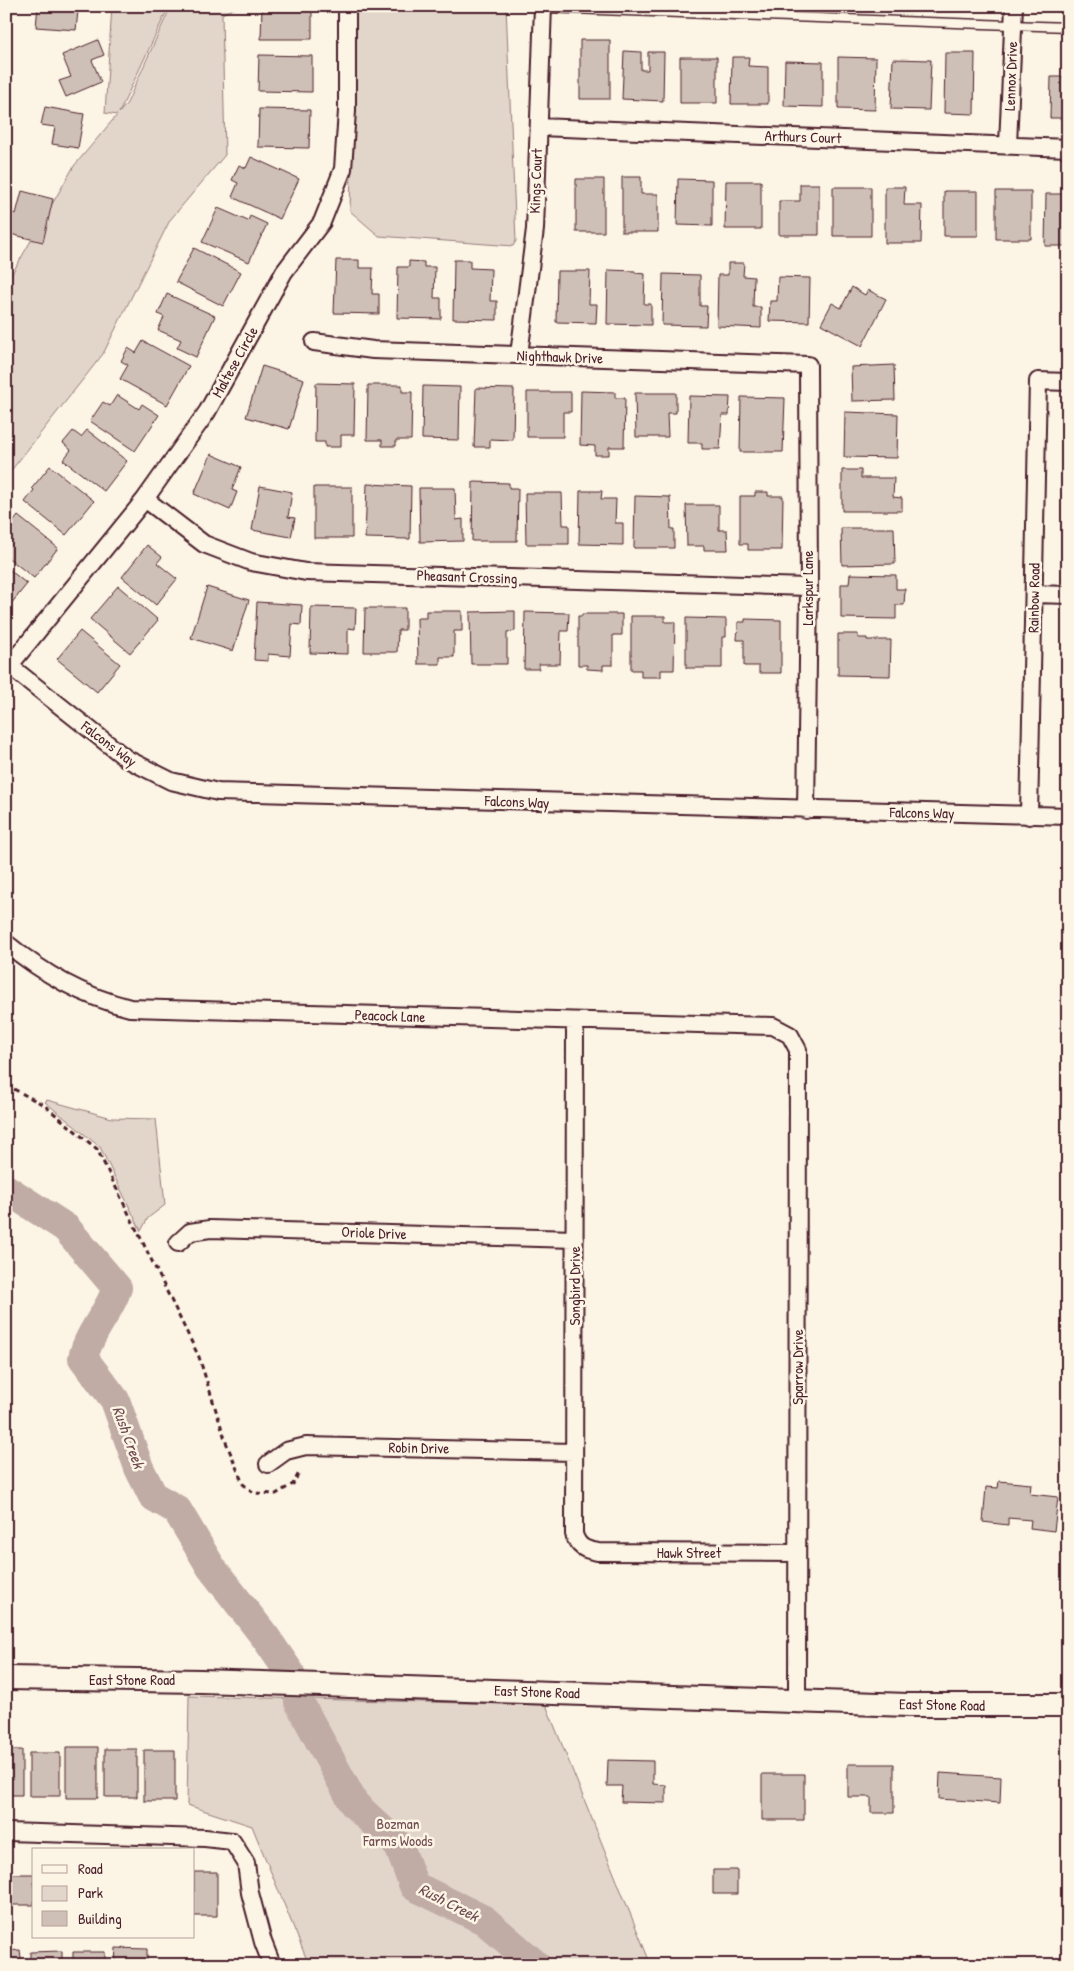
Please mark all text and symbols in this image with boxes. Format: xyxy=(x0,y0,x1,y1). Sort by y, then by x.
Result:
street label: Lennox Drive xyxy=(999,41,1022,111)
street label: Arthurs Court xyxy=(764,125,843,148)
street label: Kings Court xyxy=(524,147,547,214)
street label: Maltese Circle xyxy=(206,322,263,401)
street label: Nighthawk Drive xyxy=(516,344,604,369)
street label: Larkspur Lane xyxy=(797,550,818,626)
street label: Rainbow Road xyxy=(1022,563,1045,633)
street label: Pheasant Crossing xyxy=(416,564,518,589)
street label: Falcons Way xyxy=(76,715,142,771)
street label: Falcons Way xyxy=(483,790,550,813)
street label: Falcons Way xyxy=(888,801,955,824)
street label: Peacock Lane xyxy=(354,1004,426,1027)
street label: Oriole Drive xyxy=(341,1221,407,1244)
street label: Songbird Drive xyxy=(564,1246,585,1326)
street label: Sparrow Drive xyxy=(787,1329,808,1405)
water label: Rush Creek xyxy=(108,1403,151,1472)
street label: Robin Drive xyxy=(388,1436,450,1459)
street label: Hawk Street xyxy=(657,1542,722,1563)
street label: East Stone Road xyxy=(89,1669,175,1690)
street label: East Stone Road xyxy=(494,1680,580,1703)
street label: East Stone Road xyxy=(899,1693,985,1716)
park label: Bozman Farms Woods xyxy=(362,1813,433,1851)
legend xyxy=(32,1848,195,1938)
text: Road xyxy=(78,1858,103,1879)
water label: Rush Creek xyxy=(415,1878,484,1927)
text: Park xyxy=(78,1882,103,1903)
text: Building xyxy=(78,1908,122,1929)

